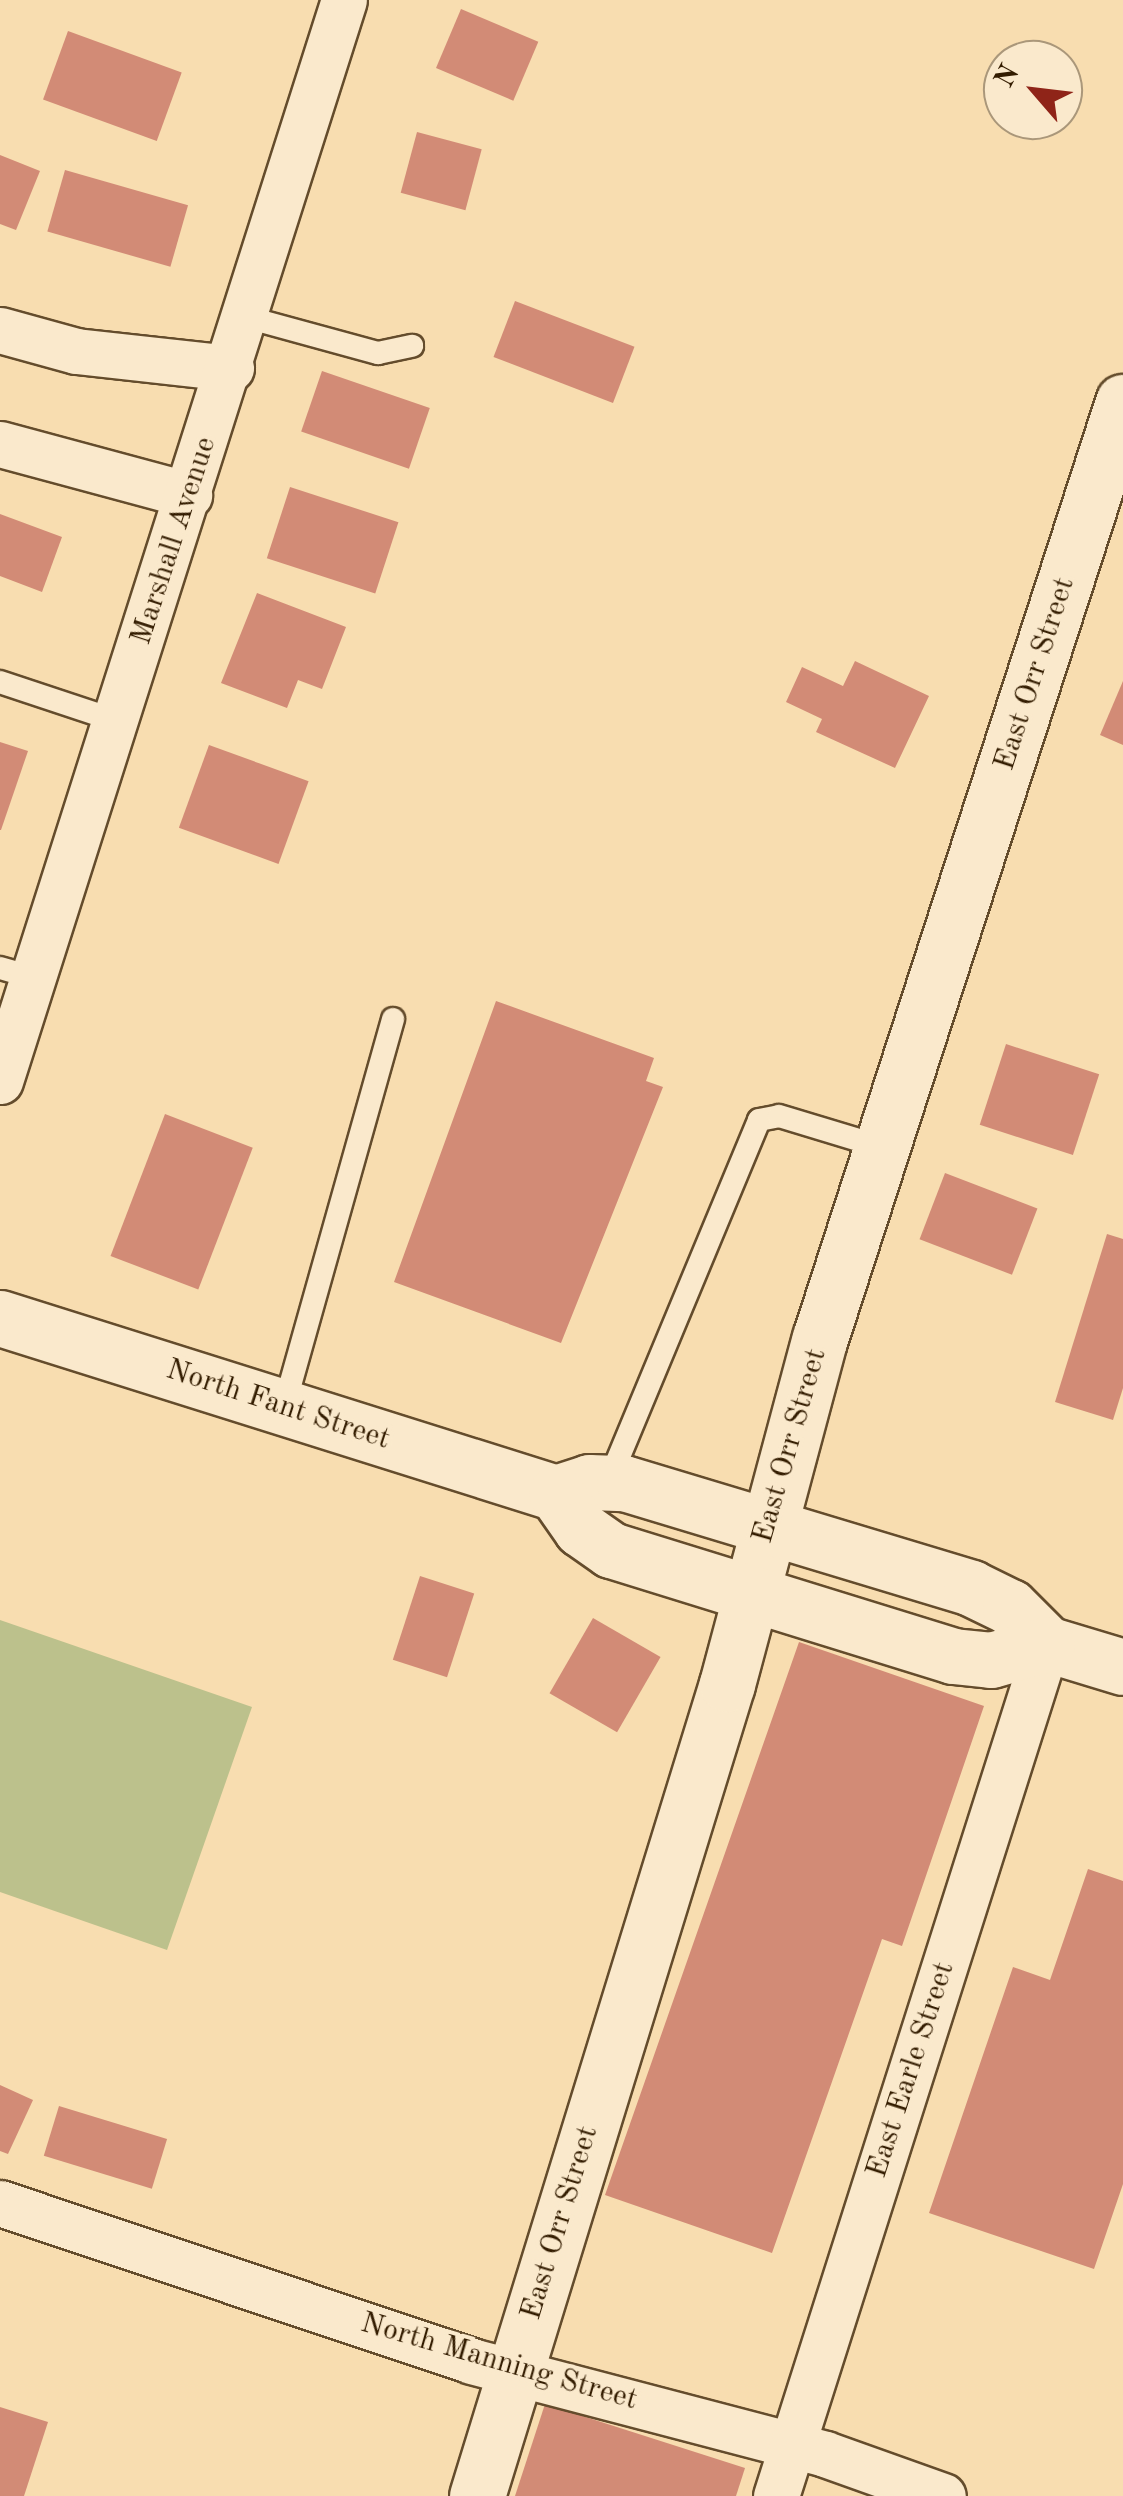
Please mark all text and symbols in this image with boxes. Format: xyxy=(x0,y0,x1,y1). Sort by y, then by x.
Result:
north arrow xyxy=(983,40,1083,140)
text: N xyxy=(991,61,1026,93)
street label: Marshall Avenue xyxy=(123,433,225,649)
street label: East Orr Street xyxy=(987,573,1083,775)
street label: East Orr Street xyxy=(745,1344,835,1548)
street label: North Fant Street xyxy=(162,1352,394,1458)
street label: East Earle Street xyxy=(859,1957,963,2183)
street label: East Orr Street xyxy=(513,2122,607,2324)
street label: North Manning Street xyxy=(356,2305,642,2419)

